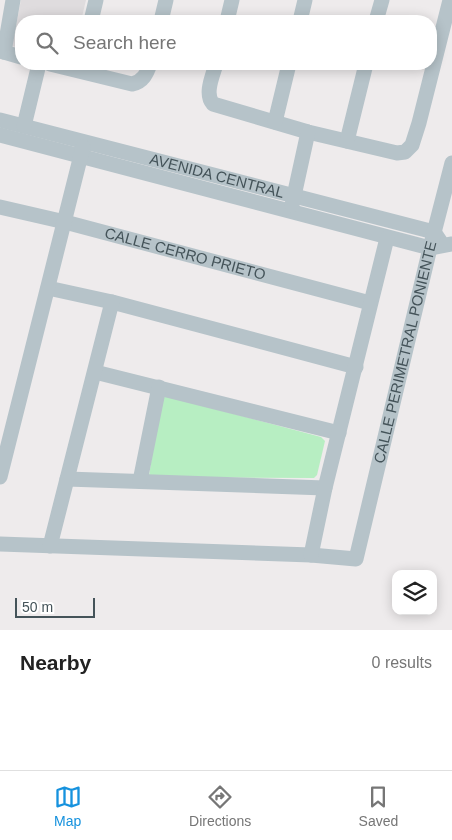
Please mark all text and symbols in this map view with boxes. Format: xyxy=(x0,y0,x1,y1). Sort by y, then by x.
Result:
search box xyxy=(15,15,437,70)
icon: search xyxy=(33,29,61,57)
text: Search here xyxy=(73,32,177,53)
street label: AVENIDA CENTRAL xyxy=(148,150,286,201)
street label: CALLE CERRO PRIETO xyxy=(103,224,268,283)
street label: CALLE PERIMETRAL PONIENTE xyxy=(370,239,439,465)
map controls xyxy=(392,570,437,615)
button: layers xyxy=(392,570,437,615)
scale bar xyxy=(15,595,95,618)
text: 50 m xyxy=(22,599,53,615)
text: Nearby xyxy=(20,651,91,674)
text: 0 results xyxy=(372,654,432,671)
tab: Map xyxy=(54,783,82,829)
tab: Directions xyxy=(189,783,251,829)
tab: Saved xyxy=(359,783,398,829)

